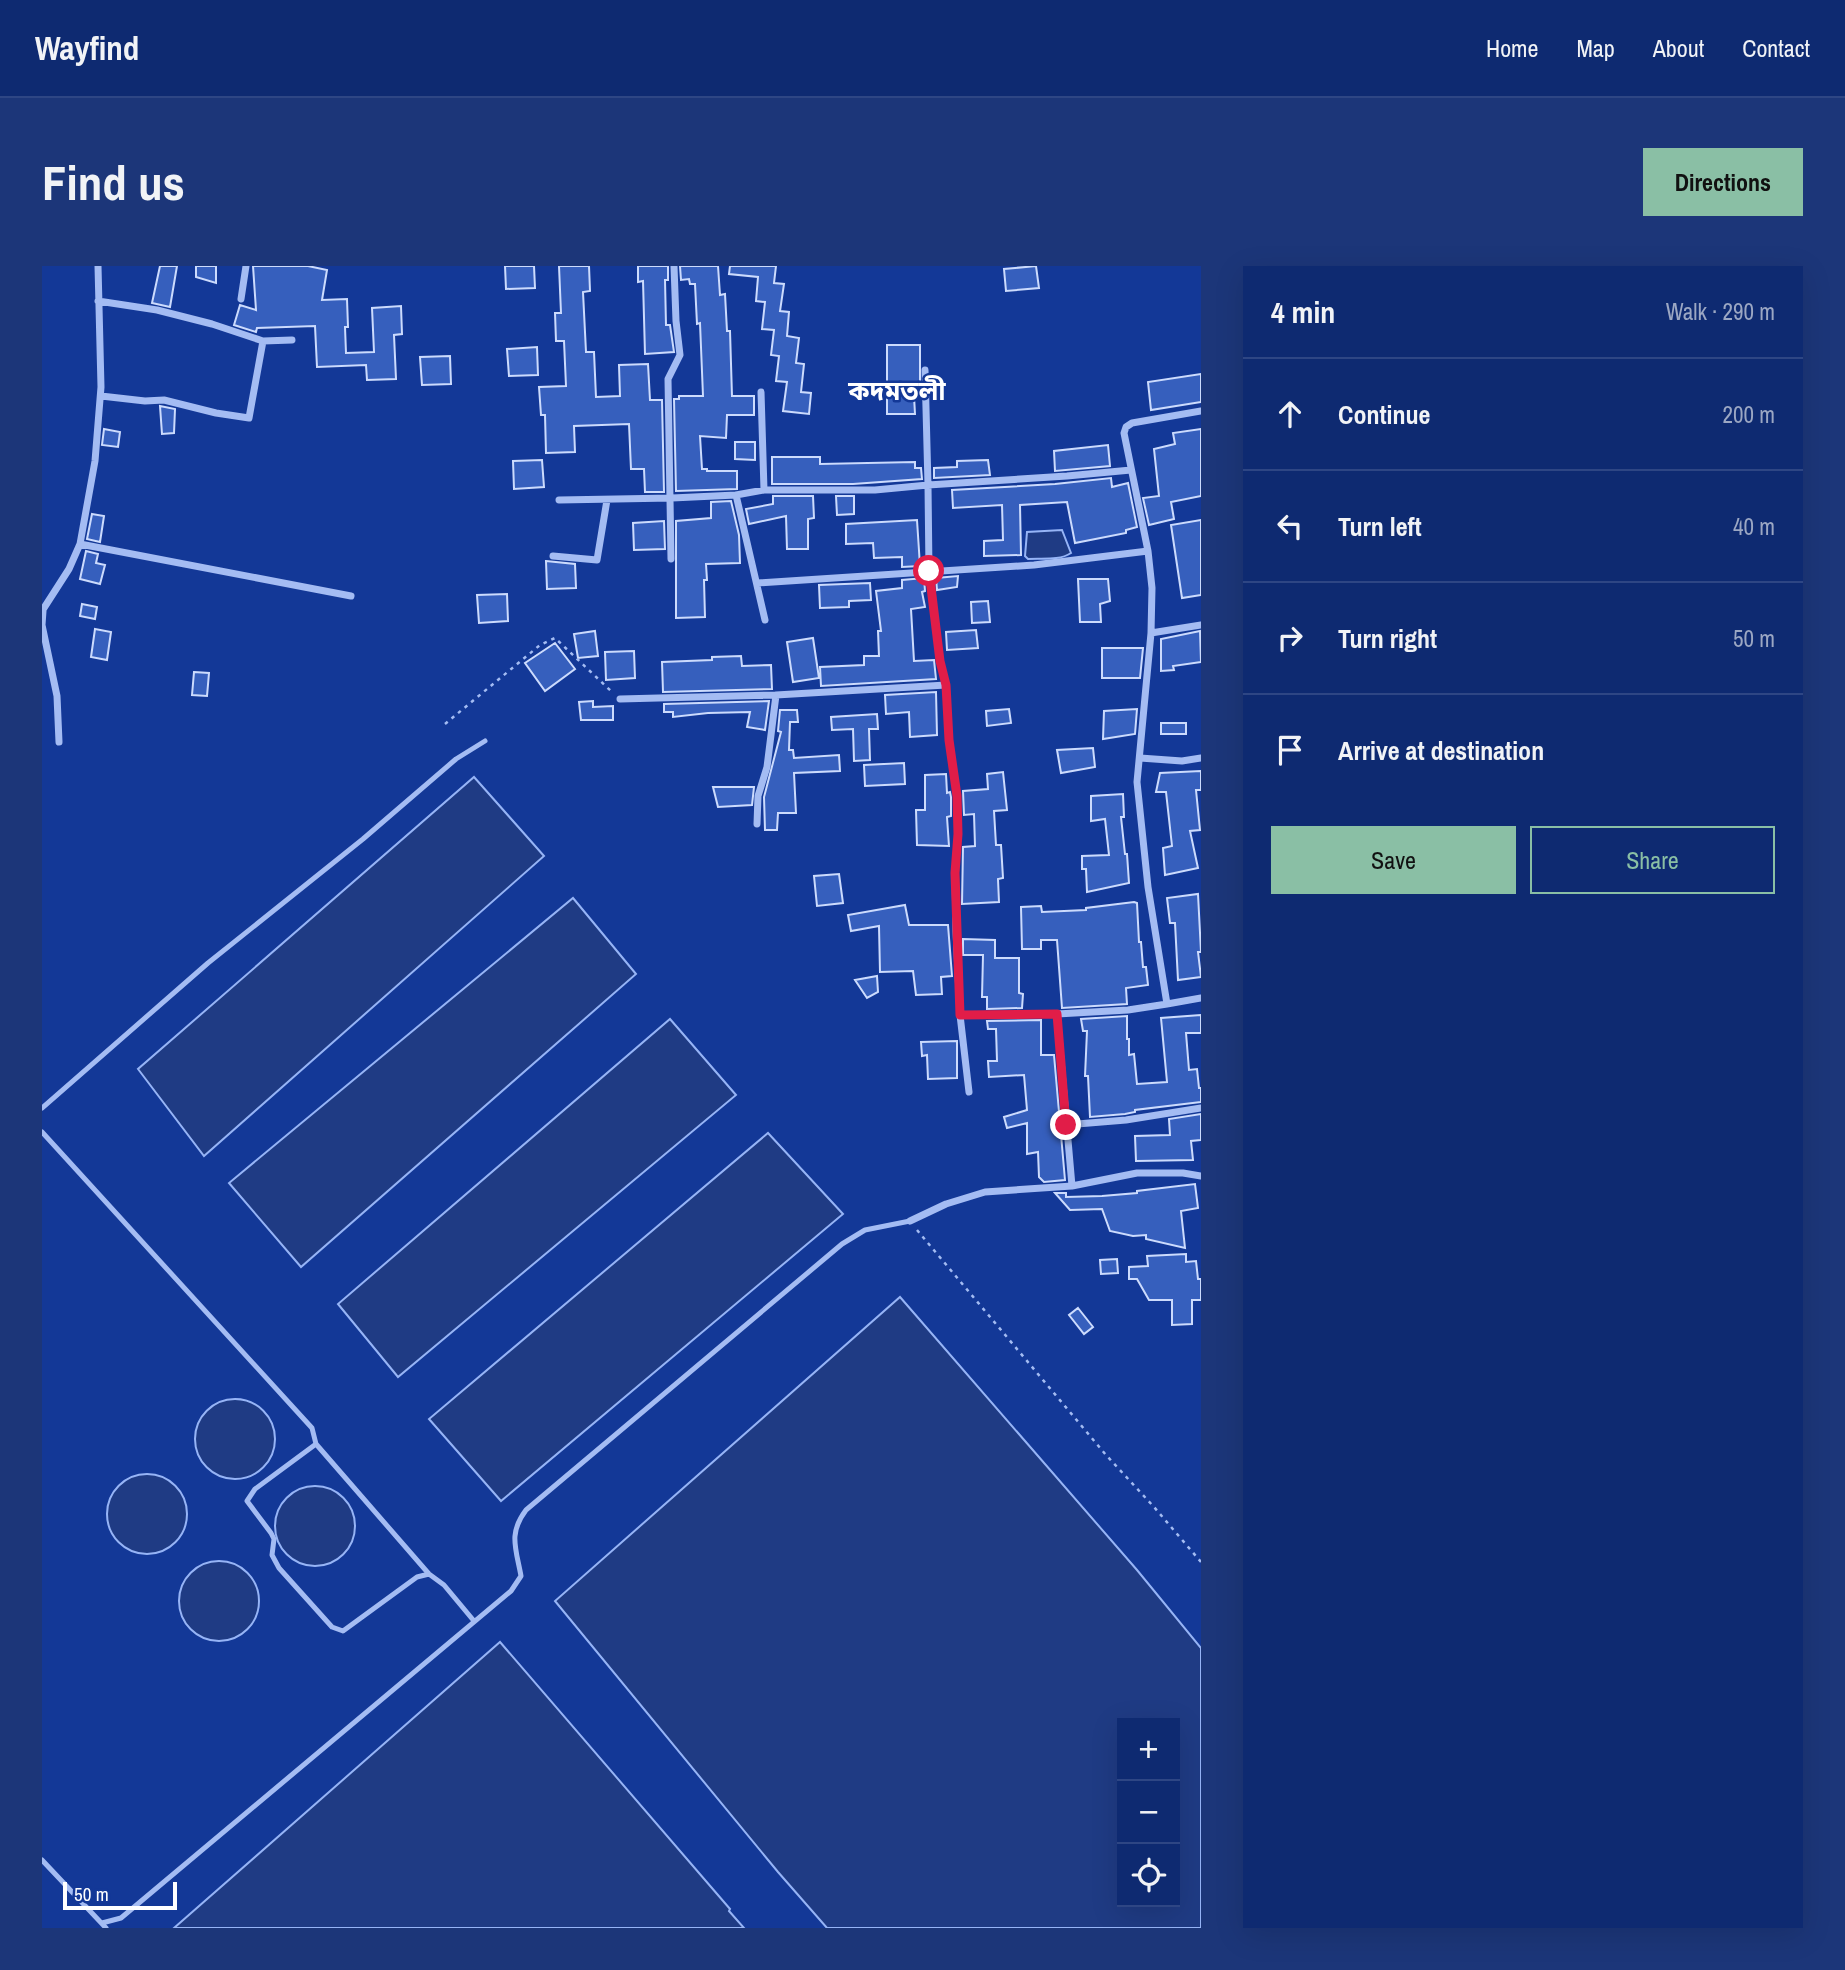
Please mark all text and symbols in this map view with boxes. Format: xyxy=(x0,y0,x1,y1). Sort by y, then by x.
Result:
text: Wayfind xyxy=(35,26,139,70)
text: Home xyxy=(1486,32,1538,64)
text: Map xyxy=(1576,32,1615,64)
text: About xyxy=(1653,32,1704,64)
text: Contact xyxy=(1742,32,1810,64)
button: Directions xyxy=(1643,148,1803,216)
text: Find us xyxy=(42,149,185,215)
text: 4 min xyxy=(1271,292,1335,332)
text: Walk · 290 m xyxy=(1666,296,1775,327)
district label: কদমতলী xyxy=(847,373,946,408)
icon: ahead xyxy=(1271,395,1309,433)
text: Continue xyxy=(1338,397,1430,432)
text: 200 m xyxy=(1723,399,1775,430)
icon: left xyxy=(1271,507,1309,545)
text: Turn left xyxy=(1338,509,1422,544)
text: 40 m xyxy=(1733,511,1775,542)
route start xyxy=(913,555,944,586)
icon: right xyxy=(1271,619,1309,657)
text: Turn right xyxy=(1338,621,1437,656)
text: 50 m xyxy=(1733,623,1775,654)
icon: arrive xyxy=(1271,731,1309,769)
text: Arrive at destination xyxy=(1338,733,1544,768)
button: Save xyxy=(1271,826,1516,894)
button: Share xyxy=(1530,826,1775,894)
route end xyxy=(1050,1109,1081,1140)
map controls xyxy=(1117,1718,1180,1907)
button: + xyxy=(1117,1718,1180,1781)
button: − xyxy=(1117,1781,1180,1844)
button: locate xyxy=(1117,1844,1180,1907)
scale bar xyxy=(63,1879,177,1911)
text: 50 m xyxy=(74,1881,109,1907)

